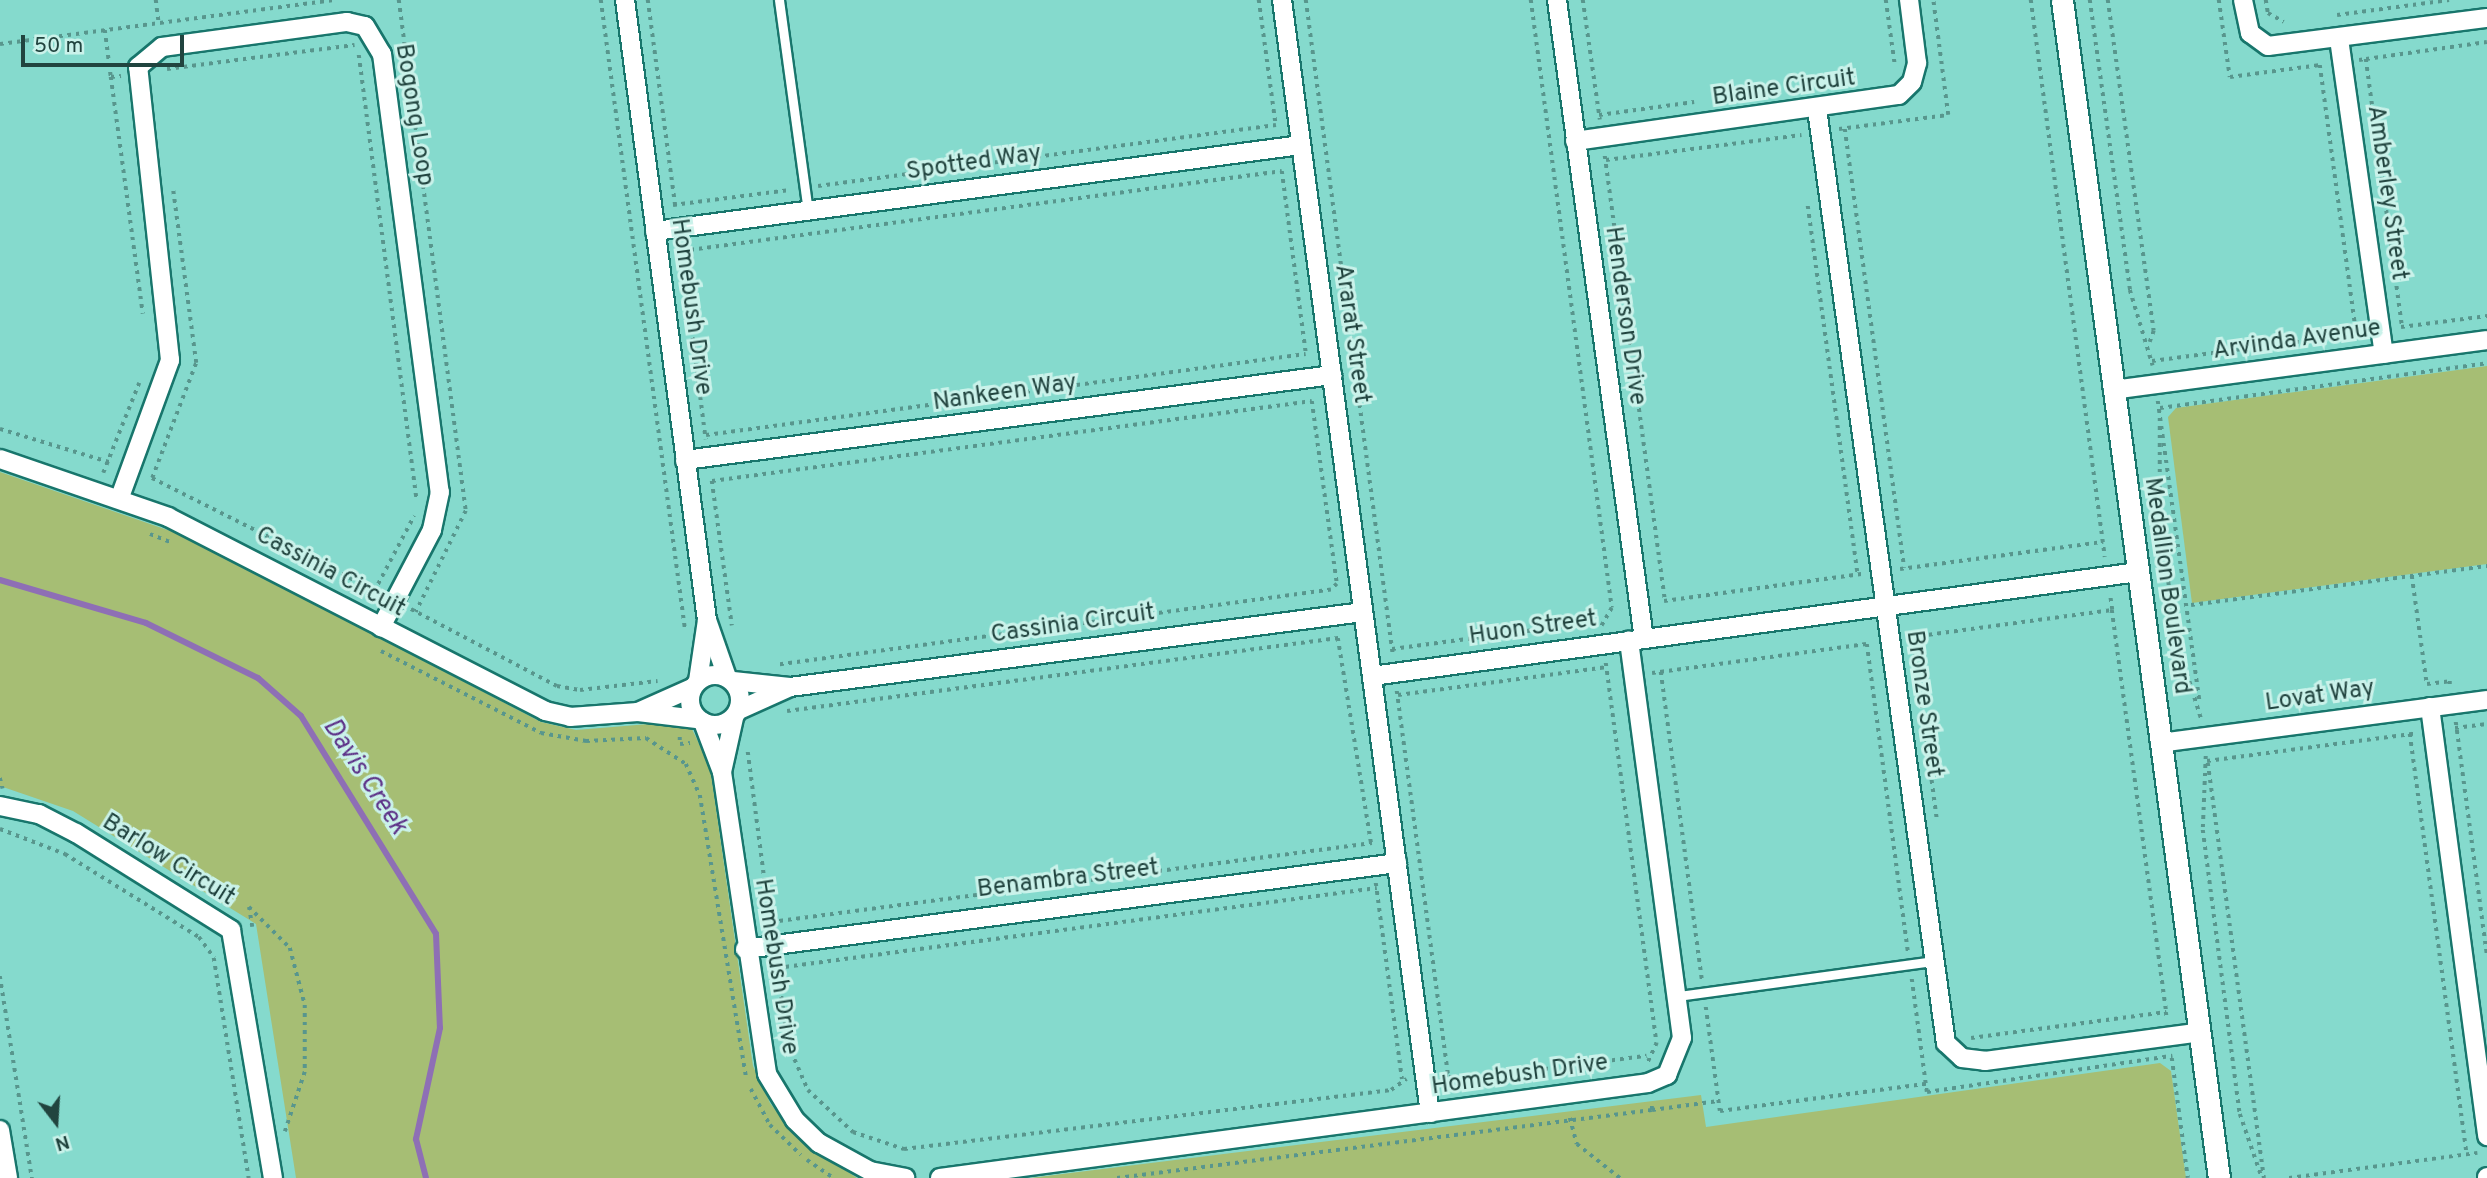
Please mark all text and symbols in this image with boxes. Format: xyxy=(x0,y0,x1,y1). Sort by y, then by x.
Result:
scale bar xyxy=(24,21,187,65)
text: 50 m xyxy=(34,33,83,60)
street label: Bogong Loop xyxy=(388,42,438,188)
street label: Blaine Circuit xyxy=(1711,65,1857,113)
street label: Amberley Street xyxy=(2359,104,2413,282)
street label: Spotted Way xyxy=(904,140,1044,188)
street label: Homebush Drive xyxy=(663,217,717,397)
street label: Henderson Drive xyxy=(1597,225,1651,407)
street label: Ararat Street xyxy=(1327,263,1375,405)
street label: Arvinda Avenue xyxy=(2211,315,2383,367)
street label: Nankeen Way xyxy=(931,370,1079,418)
street label: Medallion Boulevard xyxy=(2137,476,2195,696)
street label: Cassinia Circuit xyxy=(250,521,410,625)
street label: Cassinia Circuit xyxy=(989,599,1157,651)
street label: Huon Street xyxy=(1467,606,1599,652)
street label: Bronze Street xyxy=(1898,629,1948,779)
street label: Lovat Way xyxy=(2263,675,2377,719)
water label: Davis Creek xyxy=(315,713,413,841)
street label: Barlow Circuit xyxy=(96,809,240,913)
street label: Benambra Street xyxy=(976,855,1160,905)
street label: Homebush Drive xyxy=(747,877,803,1057)
street label: Homebush Drive xyxy=(1430,1049,1610,1103)
north arrow xyxy=(21,1087,91,1157)
text: N xyxy=(52,1129,72,1156)

